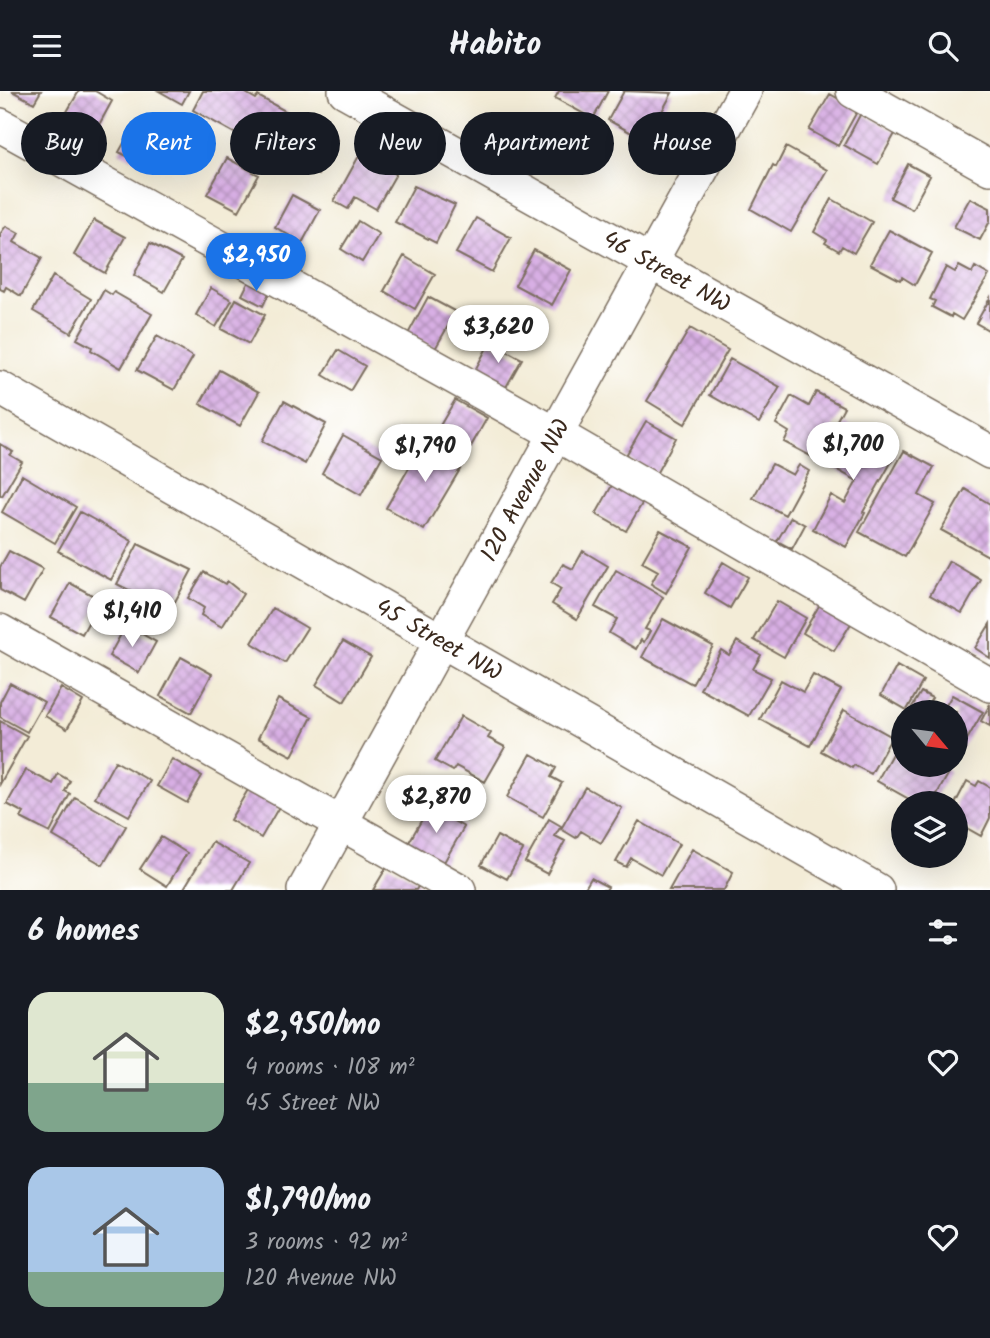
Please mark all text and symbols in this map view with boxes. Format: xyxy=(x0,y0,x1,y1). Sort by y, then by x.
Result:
text: Habito xyxy=(449,20,541,71)
icon: menu xyxy=(28,27,66,65)
icon: search xyxy=(924,27,962,65)
chip: Buy xyxy=(21,112,107,175)
chip: Rent xyxy=(121,112,216,175)
chip: Filters xyxy=(230,112,340,175)
chip: New xyxy=(354,112,446,175)
chip: Apartment xyxy=(460,112,614,175)
chip: House xyxy=(628,112,736,175)
street label: 46 Street NW xyxy=(595,221,738,324)
pin: $2,950 xyxy=(199,233,313,293)
text: $2,950 xyxy=(222,238,290,274)
pin: $3,620 xyxy=(441,306,555,365)
text: $3,620 xyxy=(463,310,533,346)
street label: 120 Avenue NW xyxy=(471,412,582,569)
pin: $1,700 xyxy=(796,423,910,482)
pin: $1,790 xyxy=(368,425,482,484)
text: $1,700 xyxy=(822,427,884,463)
text: $1,790 xyxy=(395,429,455,465)
pin: $1,410 xyxy=(75,589,189,649)
street label: 45 Street NW xyxy=(367,589,509,693)
text: $1,410 xyxy=(103,594,161,630)
north arrow xyxy=(891,700,968,777)
map controls xyxy=(891,700,968,868)
pin: $2,870 xyxy=(379,775,493,835)
text: $2,870 xyxy=(401,780,471,816)
button: layers xyxy=(891,791,968,868)
text: 6 homes xyxy=(28,908,140,956)
icon: filters xyxy=(924,913,962,951)
text: $2,950/mo xyxy=(245,1002,381,1050)
icon: home xyxy=(84,1020,168,1104)
icon: heart xyxy=(924,1043,962,1081)
text: 4 rooms · 108 m² xyxy=(245,1050,415,1086)
text: 45 Street NW xyxy=(245,1086,380,1122)
text: $1,790/mo xyxy=(245,1177,371,1225)
icon: home xyxy=(84,1195,168,1279)
icon: heart xyxy=(924,1218,962,1256)
text: 3 rooms · 92 m² xyxy=(245,1225,407,1261)
text: 120 Avenue NW xyxy=(245,1261,397,1297)

